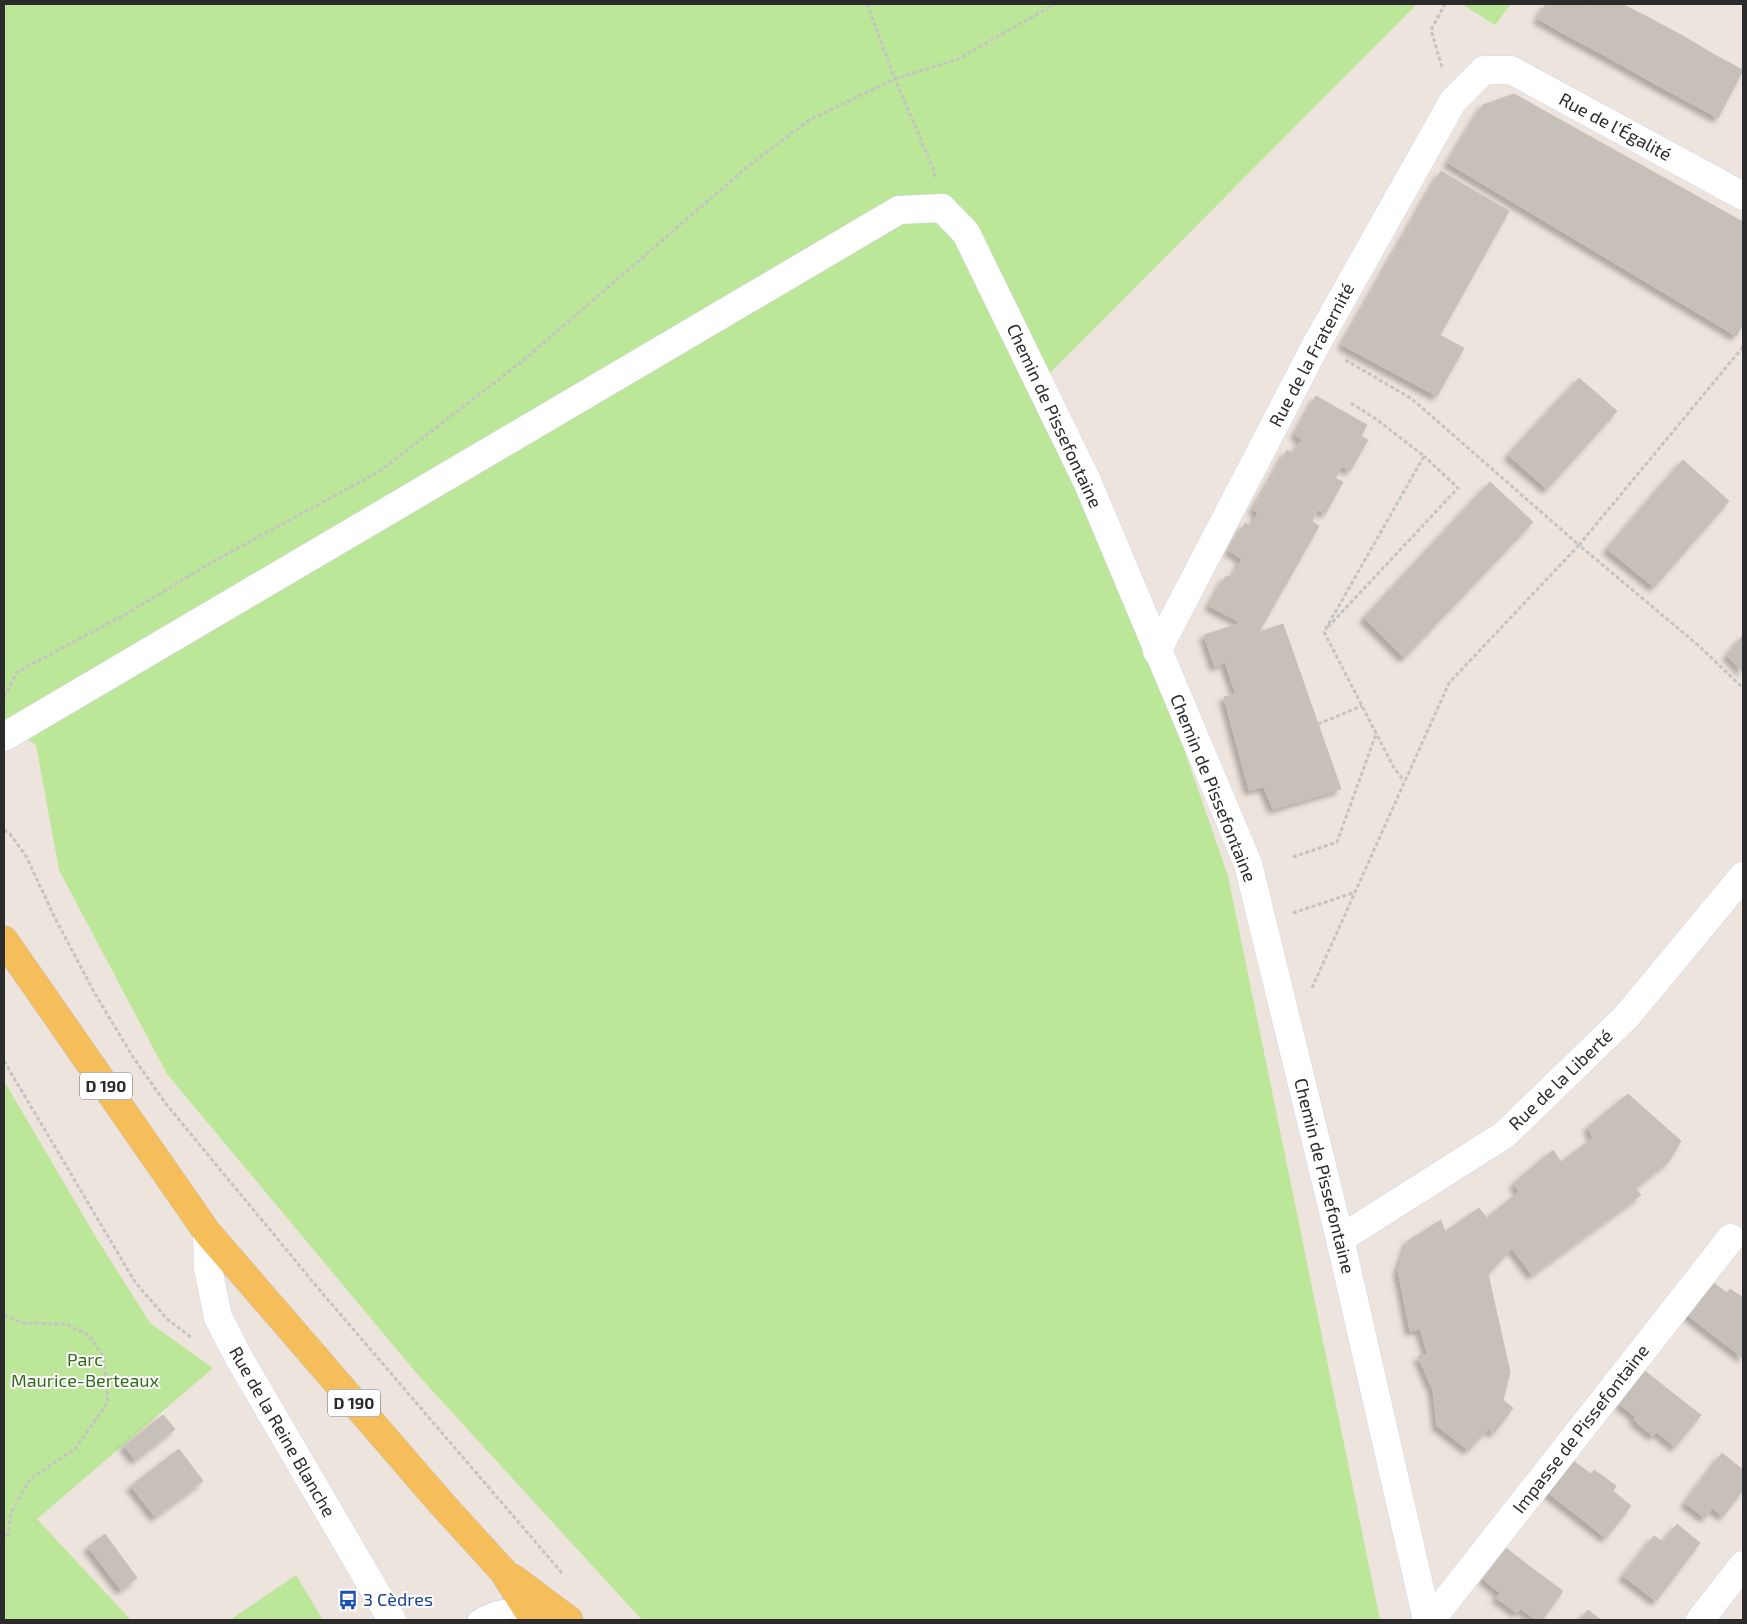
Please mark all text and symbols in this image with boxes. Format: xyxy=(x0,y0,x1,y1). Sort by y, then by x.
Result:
street label: Rue de l'Égalité xyxy=(1556,87,1675,165)
street label: Rue de la Fraternité xyxy=(1264,279,1358,430)
street label: Chemin de Pissefontaine xyxy=(1003,320,1107,511)
street label: Chemin de Pissefontaine xyxy=(1166,690,1262,885)
street label: Rue de la Liberté xyxy=(1504,1024,1617,1134)
road number: D 190 xyxy=(80,1072,132,1100)
street label: Chemin de Pissefontaine xyxy=(1290,1076,1360,1276)
street label: Impasse de Pissefontaine xyxy=(1507,1339,1653,1517)
street label: Rue de la Reine Blanche xyxy=(225,1342,341,1521)
park label: Parc Maurice-Berteaux xyxy=(11,1348,160,1391)
road number: D 190 xyxy=(328,1390,380,1416)
place label: 3 Cèdres xyxy=(363,1588,433,1610)
bus stop icon: 3 Cèdres xyxy=(337,1589,359,1611)

